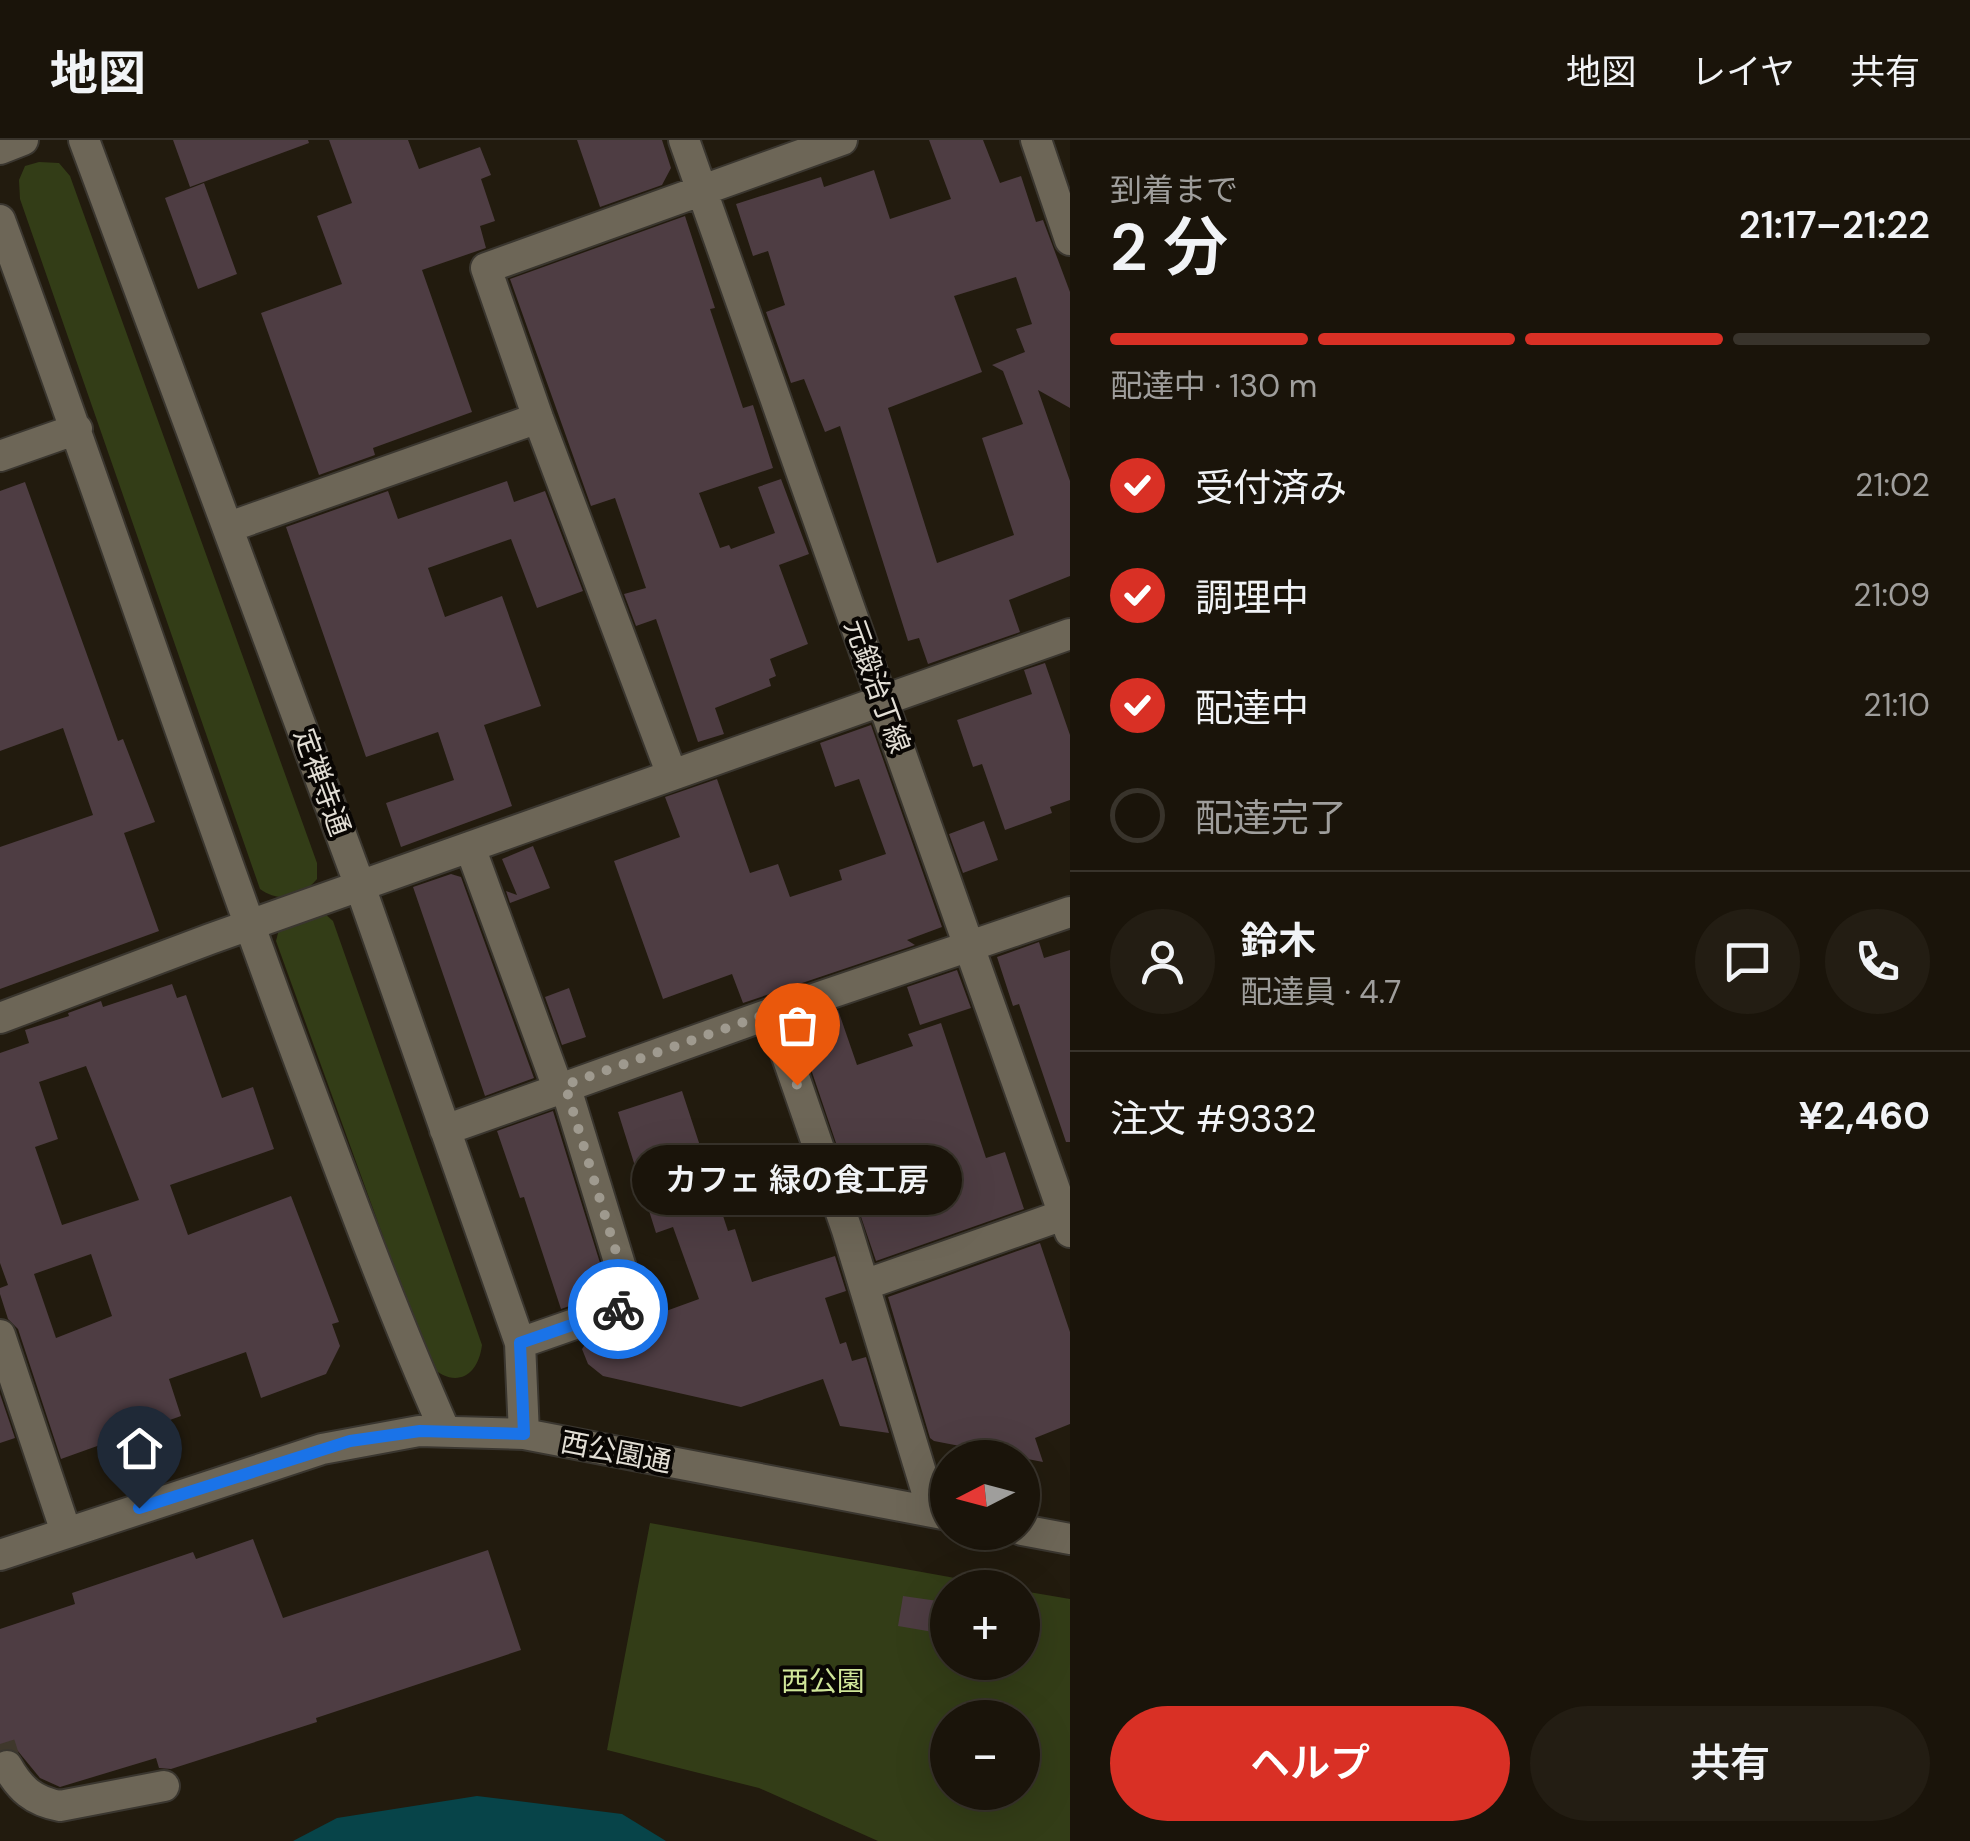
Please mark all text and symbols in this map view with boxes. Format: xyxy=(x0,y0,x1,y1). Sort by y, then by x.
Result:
text: 地図 xyxy=(50,42,146,105)
text: 地図 xyxy=(1566,49,1636,95)
text: レイヤ xyxy=(1691,49,1795,95)
text: 共有 xyxy=(1850,49,1920,95)
text: 到着まで xyxy=(1110,169,1238,211)
text: 21:17–21:22 xyxy=(1739,200,1930,250)
text: 2 分 xyxy=(1110,206,1228,290)
text: 配達中 · 130 m xyxy=(1110,365,1317,407)
icon: check xyxy=(1110,458,1165,513)
text: 受付済み xyxy=(1195,463,1347,513)
text: 21:02 xyxy=(1855,464,1930,506)
icon: check xyxy=(1110,568,1165,623)
text: 調理中 xyxy=(1195,573,1309,623)
text: 21:09 xyxy=(1853,574,1930,616)
street label: 元鍛治丁線 xyxy=(836,614,918,758)
icon: check xyxy=(1110,678,1165,733)
text: 配達中 xyxy=(1195,683,1309,733)
text: 21:10 xyxy=(1863,684,1930,726)
street label: 定禅寺通 xyxy=(285,723,359,841)
text: 配達完了 xyxy=(1195,793,1347,843)
button: person xyxy=(1110,909,1215,1014)
button: chat xyxy=(1695,909,1800,1014)
button: phone xyxy=(1825,909,1930,1014)
text: 鈴木 xyxy=(1240,916,1316,966)
text: 配達員 · 4.7 xyxy=(1240,971,1401,1013)
pin xyxy=(755,983,840,1086)
icon: bag xyxy=(770,998,825,1053)
text: ¥2,460 xyxy=(1798,1091,1930,1141)
text: 注文 #9332 xyxy=(1110,1094,1317,1144)
callout: カフェ 緑の食工房 xyxy=(632,1145,962,1215)
text: カフェ 緑の食工房 xyxy=(665,1159,929,1201)
courier xyxy=(568,1259,668,1359)
icon: bike xyxy=(591,1282,646,1337)
pin xyxy=(97,1406,182,1509)
icon: home xyxy=(112,1421,167,1476)
street label: 西公園通 xyxy=(557,1423,675,1481)
north arrow xyxy=(930,1440,1040,1550)
map controls xyxy=(930,1440,1040,1810)
button: + xyxy=(930,1570,1040,1680)
park label: 西公園 xyxy=(781,1663,865,1700)
button: − xyxy=(930,1700,1040,1810)
button: ヘルプ xyxy=(1110,1706,1510,1821)
button: 共有 xyxy=(1530,1706,1930,1821)

